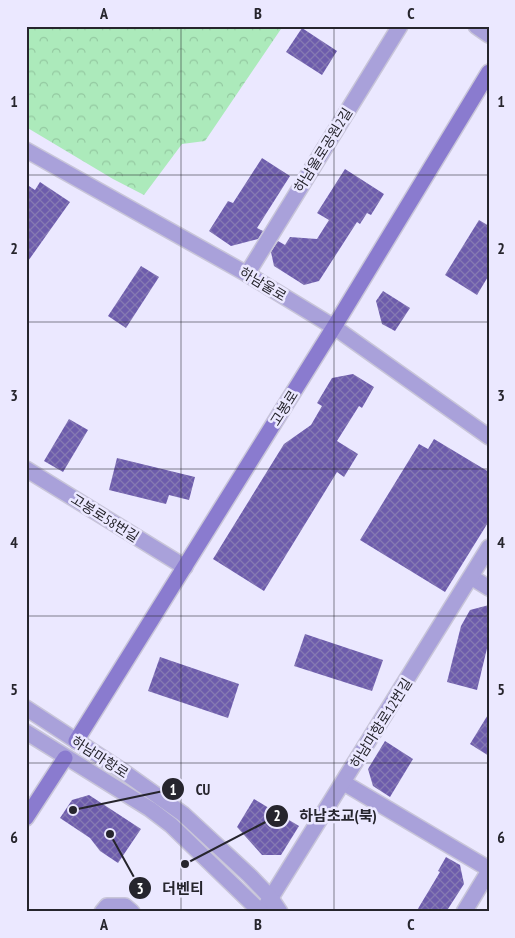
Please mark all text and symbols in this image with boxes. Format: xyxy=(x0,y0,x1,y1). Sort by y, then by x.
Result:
text: A xyxy=(99,3,109,23)
text: B xyxy=(254,3,262,23)
text: C xyxy=(407,3,415,23)
text: 1 xyxy=(10,91,18,111)
text: 1 xyxy=(497,91,505,111)
street label: 하남울로공원2길 xyxy=(290,104,356,196)
text: 2 xyxy=(10,238,18,258)
text: 2 xyxy=(497,238,505,258)
street label: 하남울로 xyxy=(236,263,290,305)
text: 3 xyxy=(10,385,18,405)
text: 3 xyxy=(497,385,505,405)
street label: 고봉로 xyxy=(266,387,302,429)
street label: 고봉로58번길 xyxy=(68,490,142,546)
text: 4 xyxy=(10,532,18,552)
text: 4 xyxy=(497,532,505,552)
street label: 하남마항로12번길 xyxy=(346,675,416,771)
text: 5 xyxy=(10,679,18,699)
text: 5 xyxy=(497,679,505,699)
street label: 하남마항로 xyxy=(68,732,132,782)
callout: CU xyxy=(160,774,220,804)
text: 1 xyxy=(169,780,177,799)
text: CU xyxy=(196,780,211,799)
callout: 하남초교(북) xyxy=(264,801,387,831)
text: 2 xyxy=(273,806,281,825)
text: 하남초교(북) xyxy=(299,806,377,825)
text: 6 xyxy=(10,827,18,847)
text: 6 xyxy=(497,827,505,847)
callout: 더벤티 xyxy=(128,873,214,903)
text: 3 xyxy=(136,879,144,898)
text: 더벤티 xyxy=(162,879,204,898)
text: A xyxy=(99,914,109,934)
text: B xyxy=(254,914,262,934)
text: C xyxy=(407,914,415,934)

